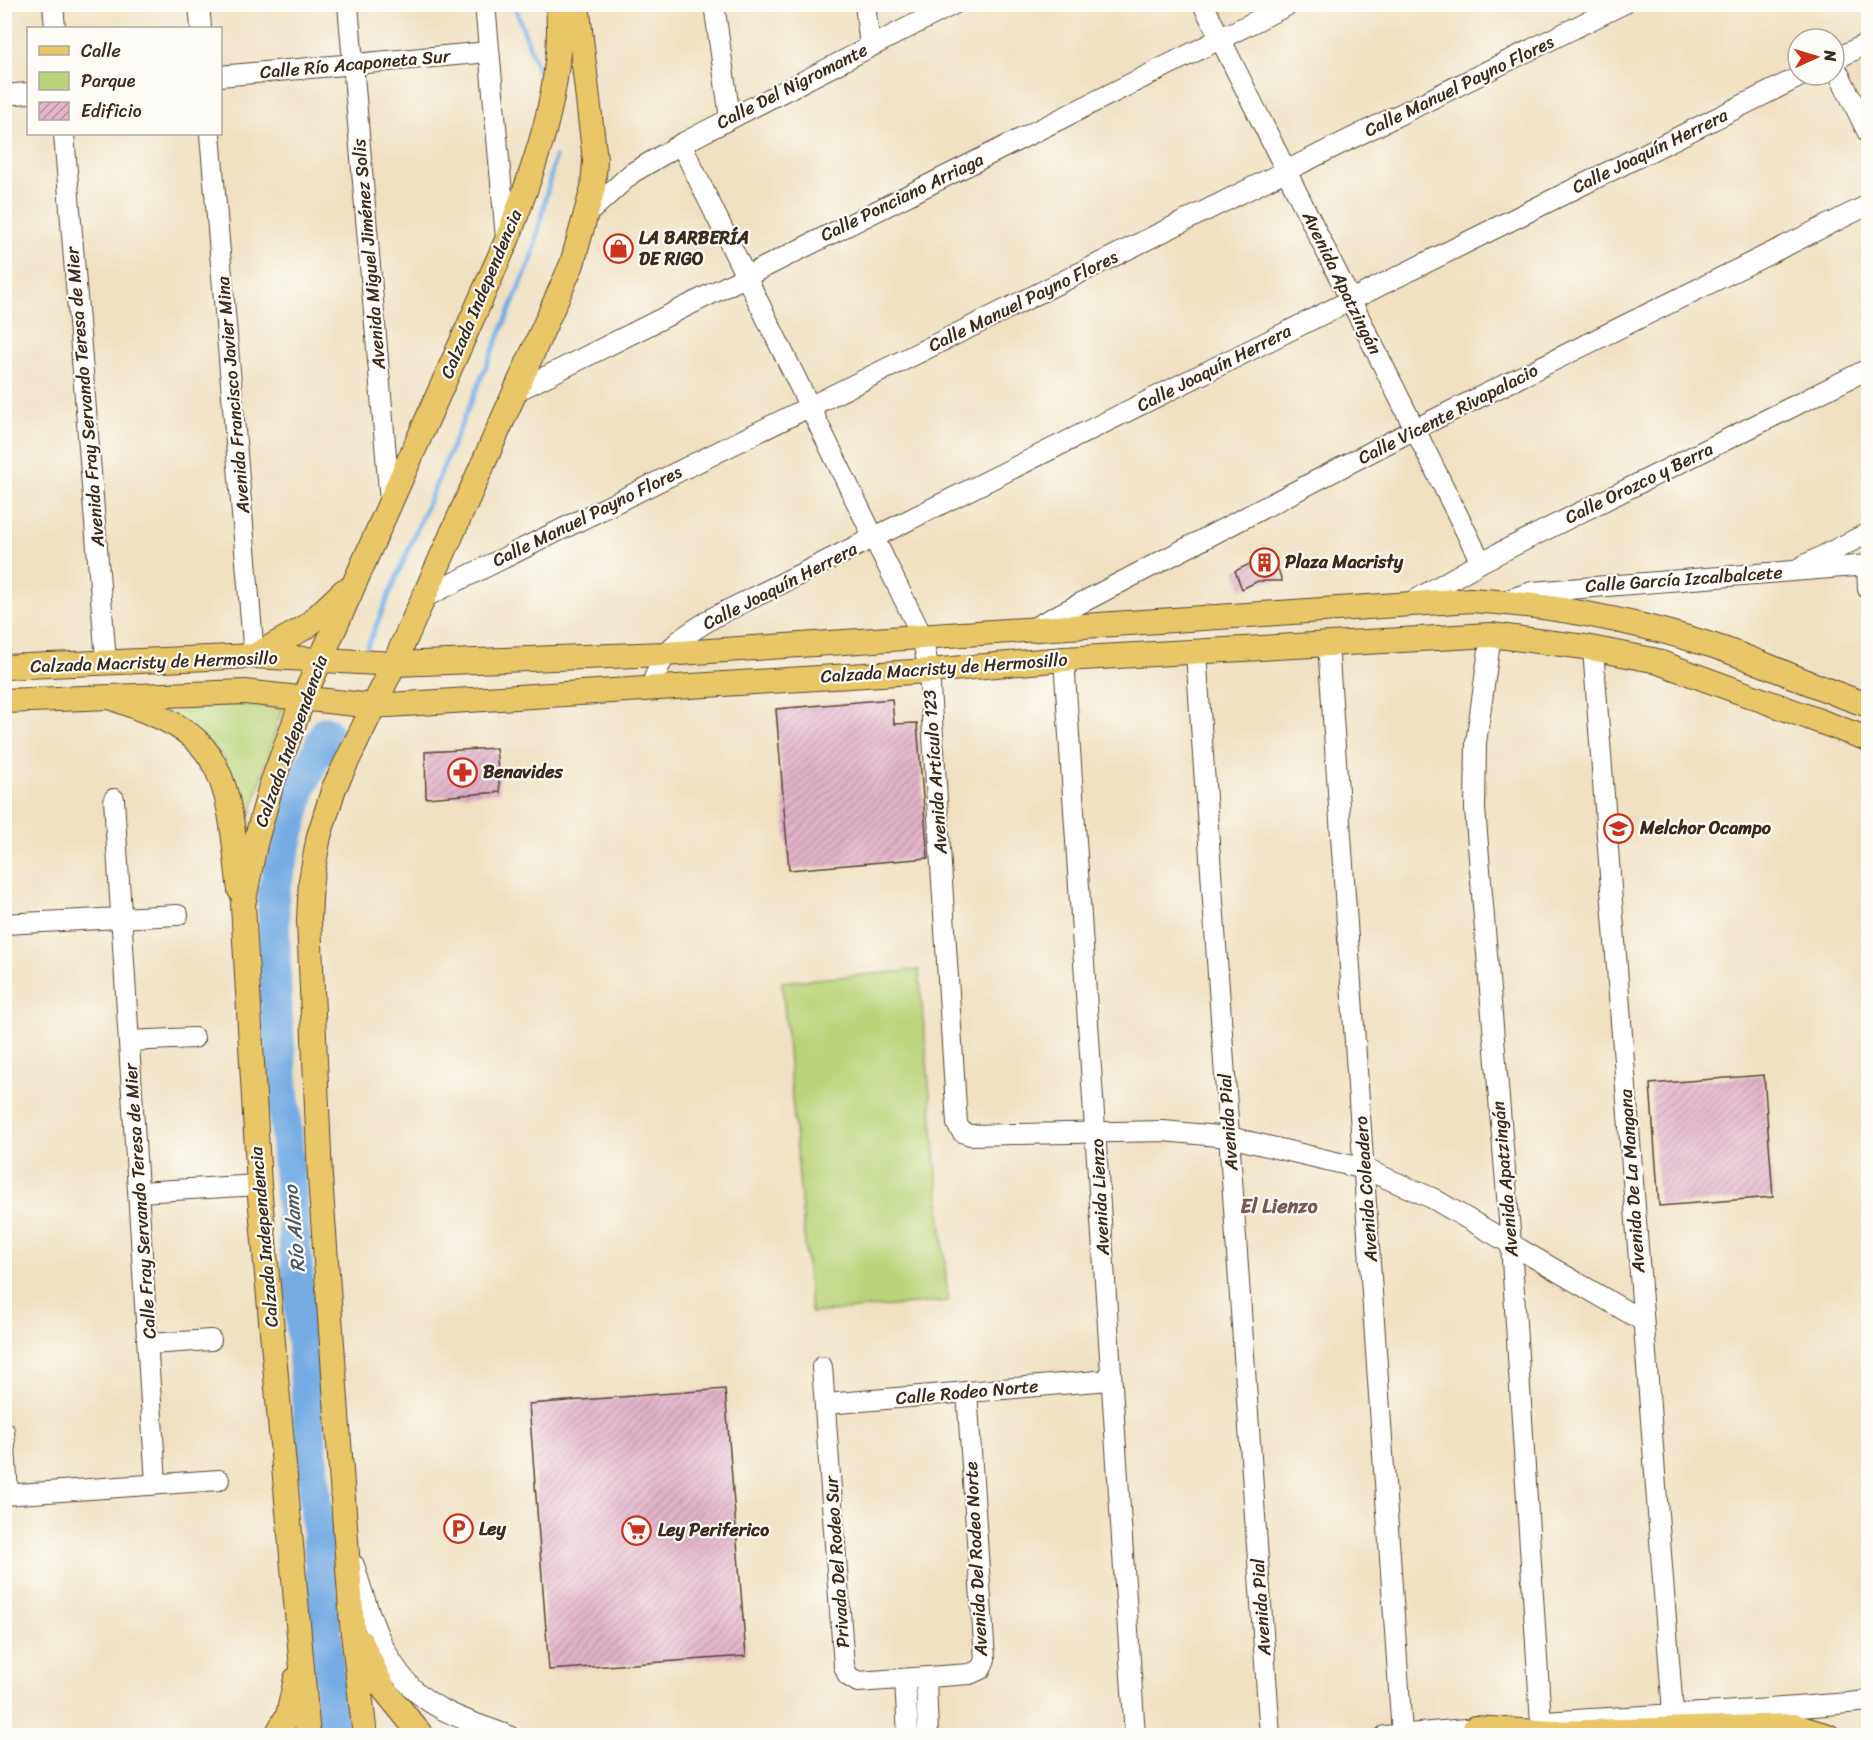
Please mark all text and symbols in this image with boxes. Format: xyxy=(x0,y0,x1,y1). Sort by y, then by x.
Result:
street label: Calle Manuel Payno Flores xyxy=(1359,26,1560,146)
legend xyxy=(27,27,222,135)
north arrow xyxy=(1786,27,1846,87)
street label: Calle Del Nigromante xyxy=(711,34,873,138)
text: Calle xyxy=(81,35,121,67)
street label: Calle Río Acaponeta Sur xyxy=(259,40,453,88)
text: N xyxy=(1816,48,1845,63)
text: Parque xyxy=(81,65,136,97)
text: Edificio xyxy=(81,95,142,127)
street label: Calle Joaquín Herrera xyxy=(1566,99,1734,203)
street label: Avenida Miguel Jiménez Solis xyxy=(343,137,395,372)
street label: Calle Ponciano Arriaga xyxy=(815,143,989,251)
street label: Calzada Independencia xyxy=(431,203,531,384)
street label: Avenida Apatzingán xyxy=(1293,205,1391,361)
place label: LA BARBERÍA DE RIGO xyxy=(639,222,749,275)
shop icon: LA BARBERÍA DE RIGO xyxy=(602,232,634,264)
street label: Calle Manuel Payno Flores xyxy=(923,241,1124,361)
street label: Avenida Fray Servando Teresa de Mier xyxy=(56,244,114,549)
street label: Avenida Francisco Javier Mina xyxy=(207,274,259,516)
street label: Calle Joaquín Herrera xyxy=(1131,315,1298,421)
street label: Calle Vicente Rivapalacio xyxy=(1352,355,1544,473)
street label: Calle Orozco y Berra xyxy=(1559,433,1719,533)
street label: Calle Manuel Payno Flores xyxy=(487,456,688,576)
street label: Calle Joaquín Herrera xyxy=(697,533,864,639)
building icon: Plaza Macristy xyxy=(1248,546,1280,578)
place label: Plaza Macristy xyxy=(1285,546,1404,578)
street label: Calle García Izcalbalcete xyxy=(1584,556,1784,602)
street label: Calzada Macristy de Hermosillo xyxy=(30,642,278,682)
street label: Calzada Macristy de Hermosillo xyxy=(819,643,1069,693)
street label: Calzada Independencia xyxy=(245,650,337,832)
street label: Avenida Artículo 123 xyxy=(913,689,957,856)
pharmacy icon: Benavides xyxy=(446,756,478,788)
place label: Benavides xyxy=(483,756,563,788)
school or university icon: Melchor Ocampo xyxy=(1603,812,1635,844)
place label: Melchor Ocampo xyxy=(1639,812,1772,844)
street label: Calle Fray Servando Teresa de Mier xyxy=(114,1060,166,1340)
street label: Avenida Pial xyxy=(1209,1071,1247,1173)
street label: Avenida De La Mangana xyxy=(1610,1087,1654,1275)
street label: Avenida Apatzingán xyxy=(1482,1099,1528,1259)
street label: Avenida Coleadero xyxy=(1345,1115,1387,1264)
street label: Avenida Lienzo xyxy=(1081,1138,1119,1257)
street label: Calzada Independencia xyxy=(240,1144,288,1329)
water label: Río Alamo xyxy=(273,1183,316,1274)
district label: El Lienzo xyxy=(1240,1189,1318,1224)
street label: Calle Rodeo Norte xyxy=(894,1370,1040,1414)
street label: Avenida Del Rodeo Norte xyxy=(955,1461,997,1658)
street label: Privada Del Rodeo Sur xyxy=(815,1473,859,1649)
parking icon: Ley xyxy=(442,1513,474,1545)
place label: Ley xyxy=(479,1513,507,1545)
supermarket icon: Ley Periferico xyxy=(621,1514,653,1546)
place label: Ley Periferico xyxy=(658,1514,769,1546)
street label: Avenida Pial xyxy=(1242,1556,1280,1658)

